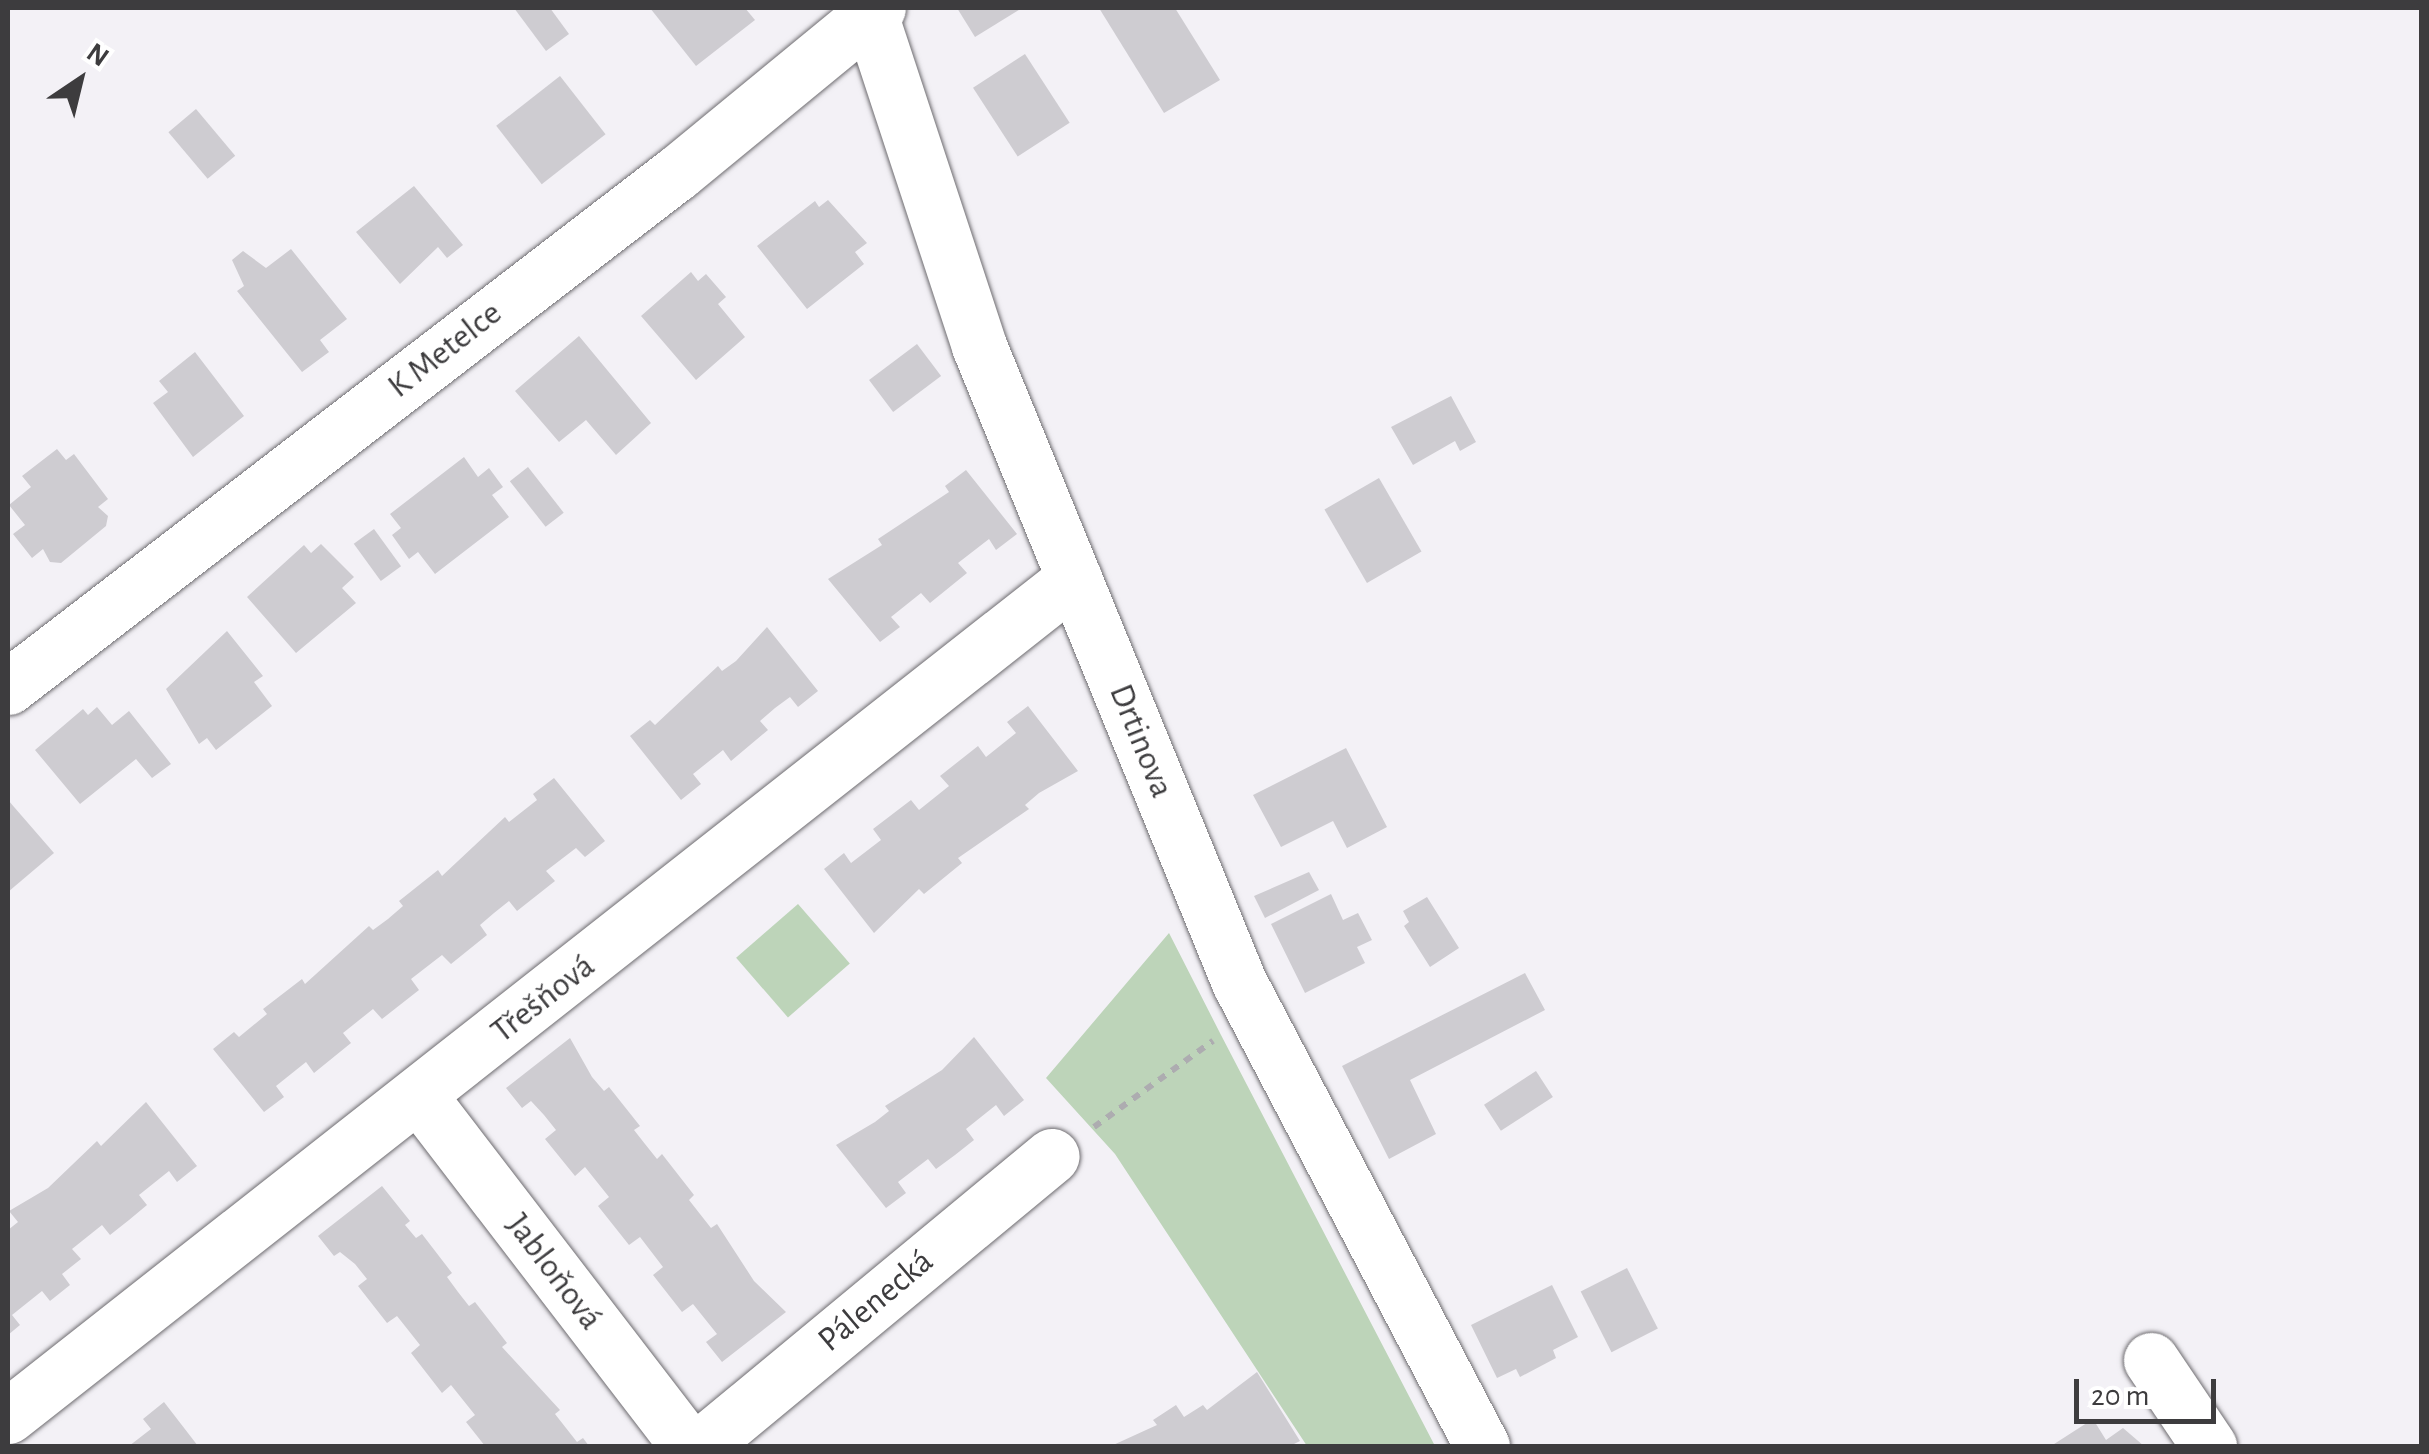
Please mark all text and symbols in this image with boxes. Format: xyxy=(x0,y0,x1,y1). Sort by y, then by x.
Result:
north arrow xyxy=(30,30,130,130)
text: N xyxy=(81,38,113,72)
street label: K Metelce xyxy=(380,292,510,408)
street label: Drtinova xyxy=(1099,678,1183,804)
street label: Třešňová xyxy=(483,945,603,1053)
street label: Jabloňová xyxy=(497,1205,611,1339)
street label: Pálenecká xyxy=(810,1241,942,1361)
scale bar xyxy=(2079,1359,2222,1421)
text: 20 m xyxy=(2091,1381,2149,1411)

